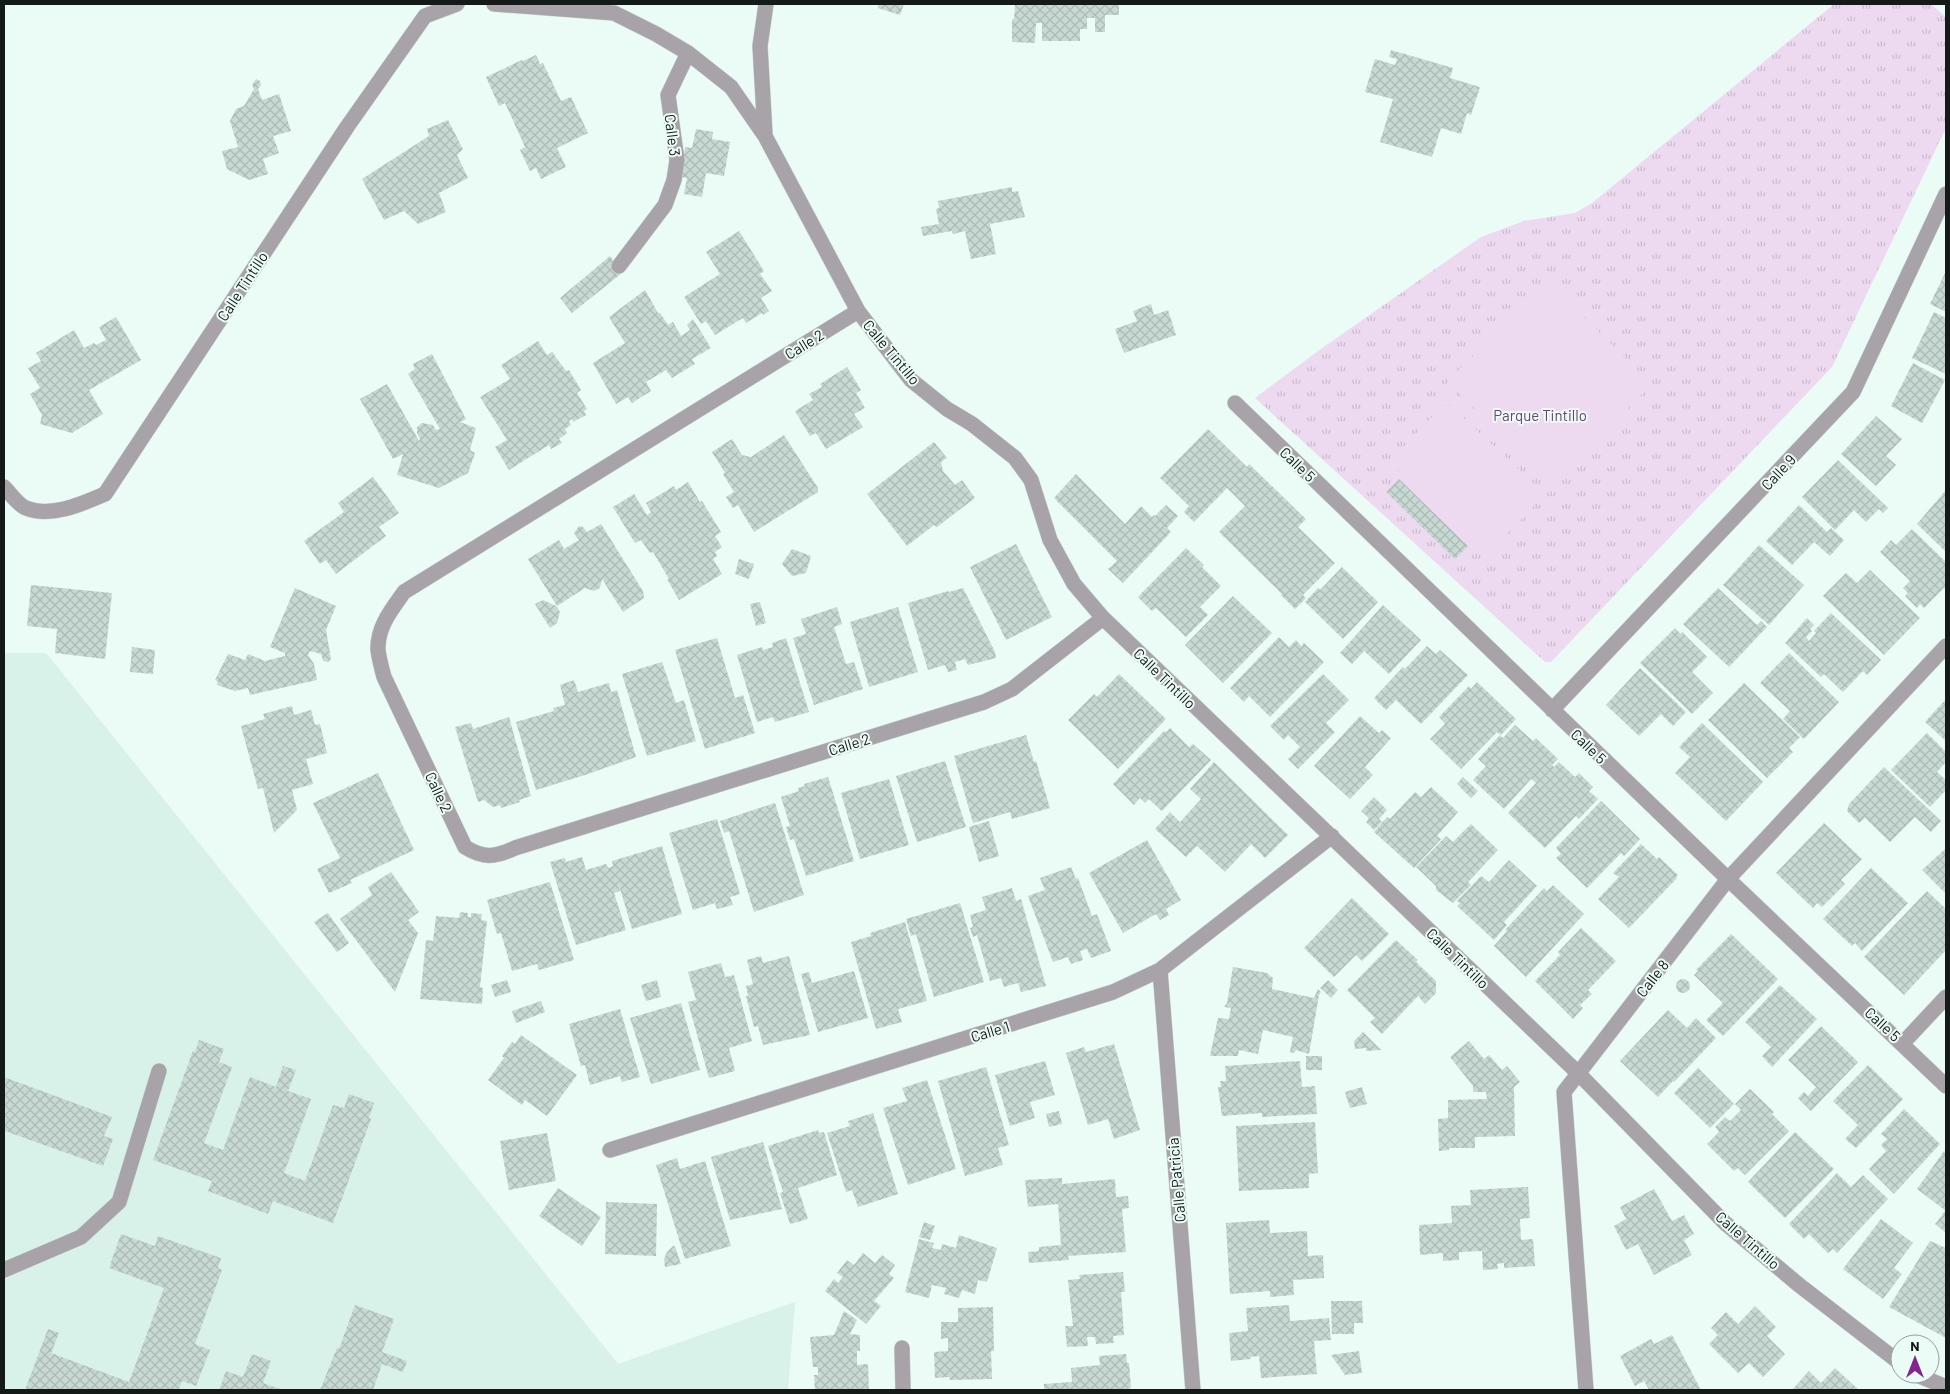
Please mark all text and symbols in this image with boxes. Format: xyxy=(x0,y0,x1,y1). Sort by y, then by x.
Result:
street label: Calle 3 xyxy=(661,113,685,157)
street label: Calle Tintillo xyxy=(213,248,271,324)
street label: Calle Tintillo xyxy=(860,316,924,388)
street label: Calle 2 xyxy=(781,325,827,363)
park label: Parque Tintillo xyxy=(1493,406,1587,424)
street label: Calle 5 xyxy=(1277,443,1319,485)
street label: Calle 9 xyxy=(1757,450,1799,494)
street label: Calle Tintillo xyxy=(1130,644,1200,712)
street label: Calle 5 xyxy=(1568,725,1610,767)
street label: Calle 2 xyxy=(826,729,872,759)
street label: Calle 2 xyxy=(422,769,456,815)
street label: Calle Tintillo xyxy=(1423,924,1493,992)
street label: Calle 8 xyxy=(1632,956,1672,1000)
street label: Calle 5 xyxy=(1861,1003,1905,1045)
street label: Calle 1 xyxy=(968,1017,1012,1045)
street label: Calle Patricia xyxy=(1163,1137,1189,1223)
street label: Calle Tintillo xyxy=(1712,1207,1784,1273)
north arrow xyxy=(1890,1334,1940,1384)
text: N xyxy=(1910,1337,1920,1354)

